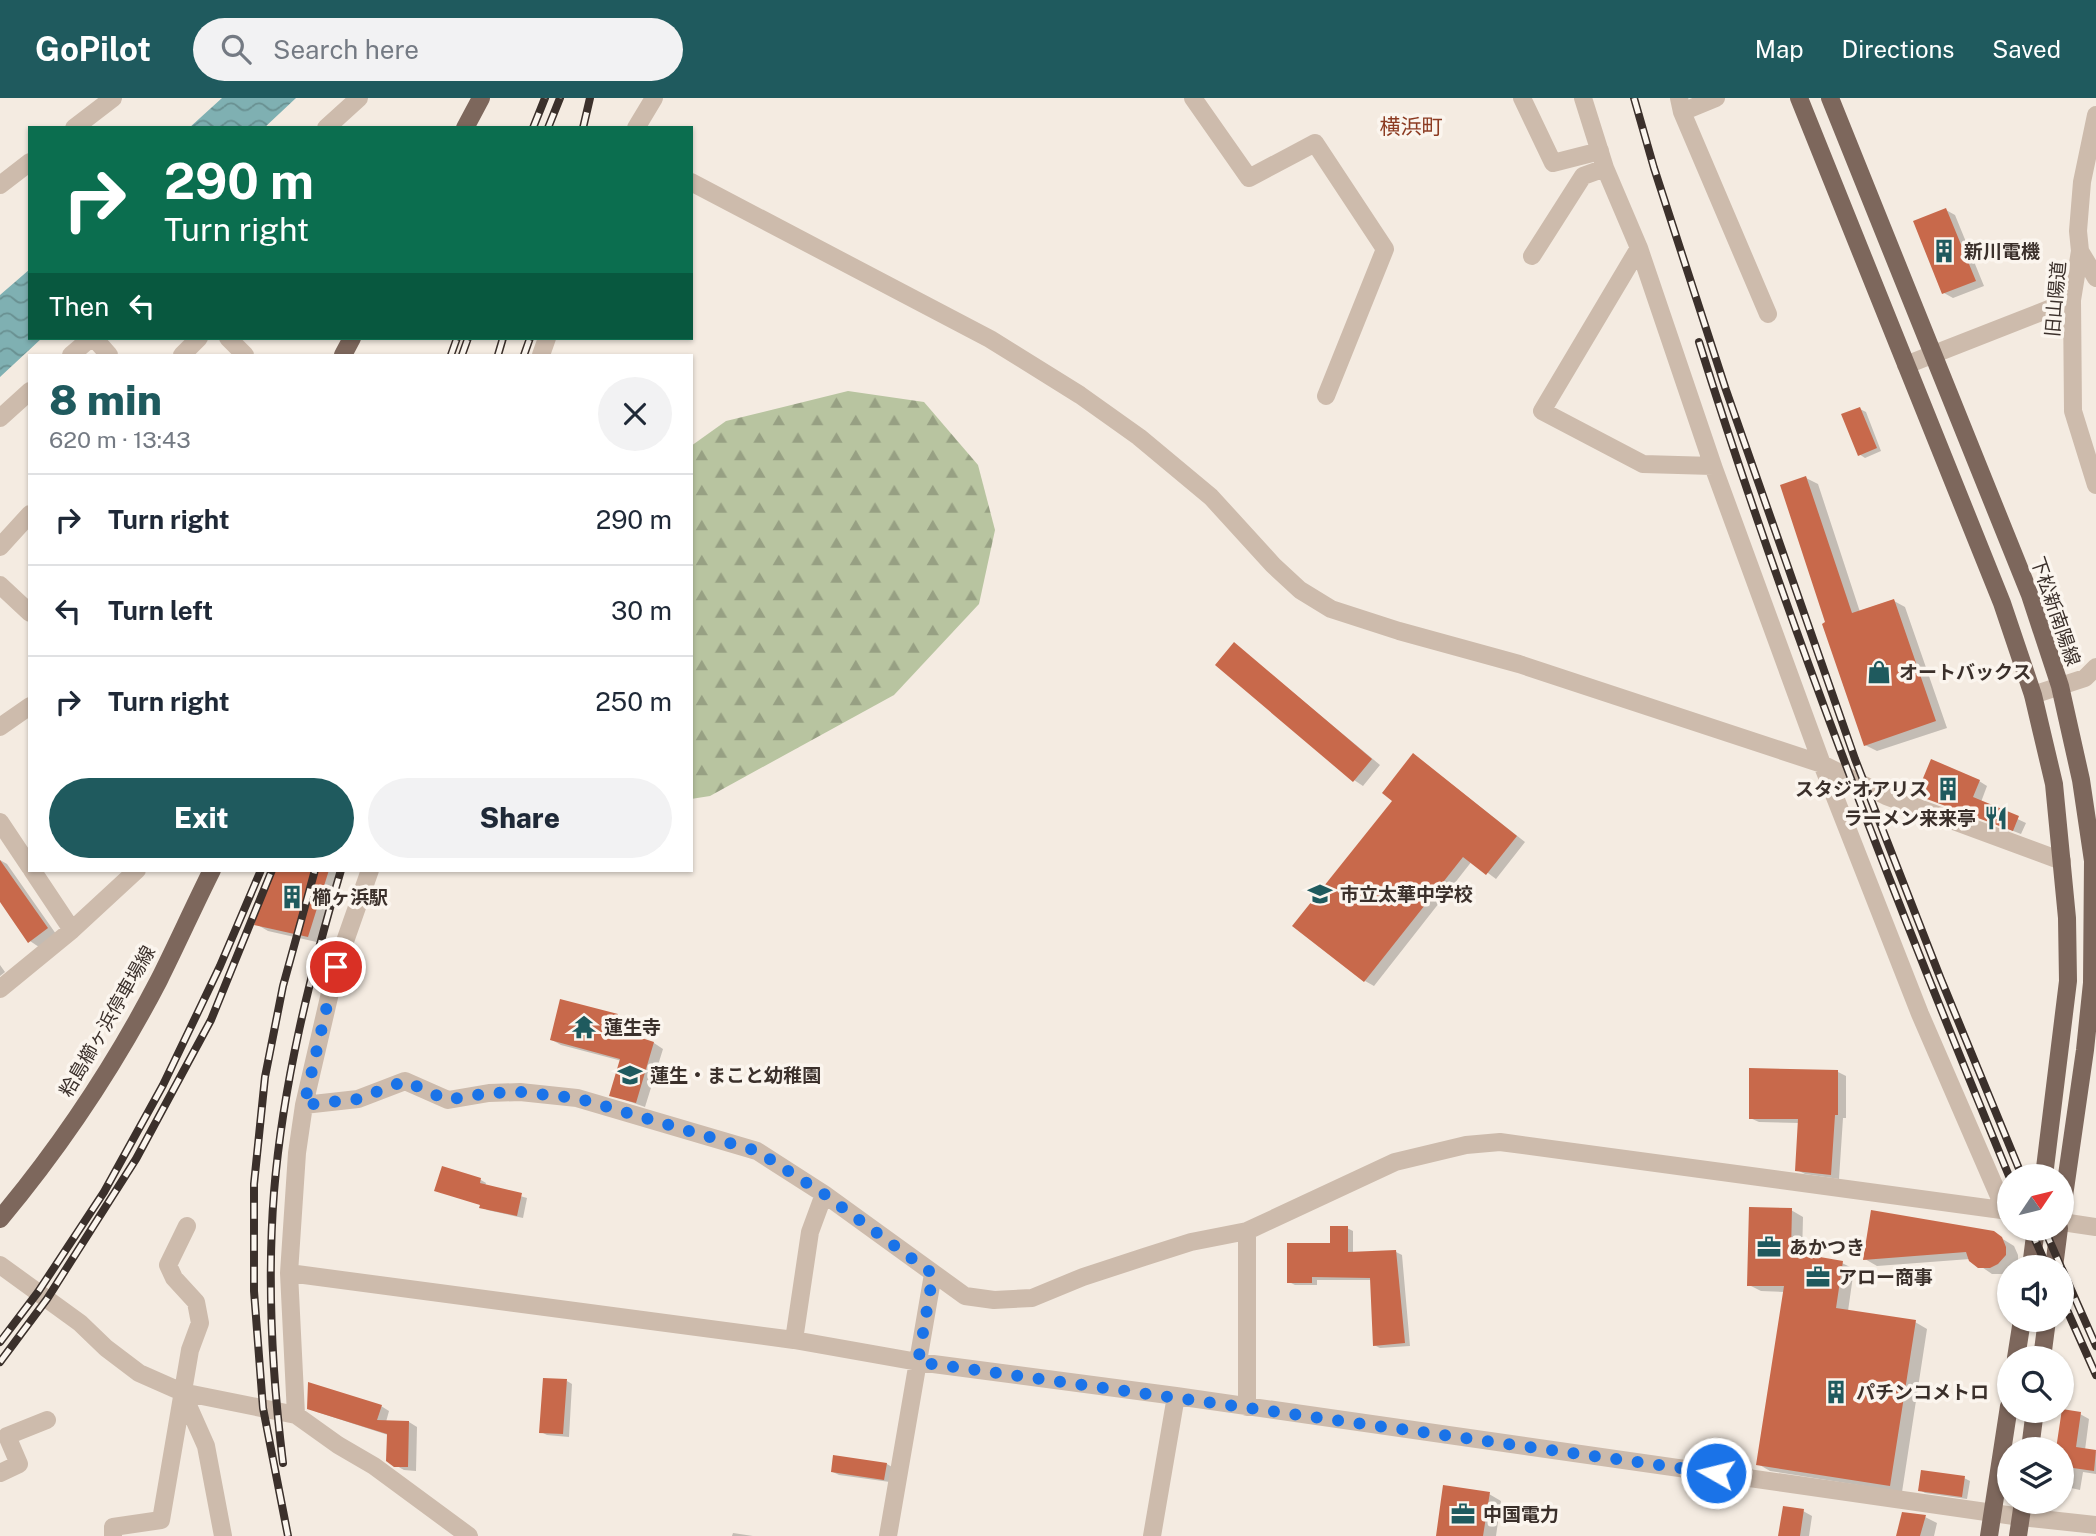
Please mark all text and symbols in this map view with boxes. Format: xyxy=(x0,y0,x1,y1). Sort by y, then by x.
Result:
search box xyxy=(193,18,683,81)
text: GoPilot xyxy=(35,30,151,68)
icon: search xyxy=(217,30,255,68)
text: Search here xyxy=(273,34,419,65)
text: Map xyxy=(1755,35,1804,63)
text: Directions xyxy=(1842,35,1954,63)
text: Saved xyxy=(1992,35,2061,63)
district label: 横浜町 xyxy=(1380,114,1443,139)
text: 290 m xyxy=(164,152,314,210)
icon: right xyxy=(49,154,140,245)
text: Turn right xyxy=(164,211,309,248)
building icon: 新川電機 xyxy=(1930,237,1958,265)
place label: 新川電機 xyxy=(1964,240,2040,262)
street label: 旧山陽道 xyxy=(2041,260,2069,338)
icon: left xyxy=(123,287,161,325)
text: Then xyxy=(49,291,109,322)
text: 8 min xyxy=(49,375,162,424)
button: close xyxy=(598,377,672,451)
text: 620 m · 13:43 xyxy=(49,426,191,453)
icon: right xyxy=(49,501,87,539)
text: Turn right xyxy=(108,504,230,535)
text: 290 m xyxy=(596,504,672,535)
street label: 下松新南陽線 xyxy=(2027,554,2085,668)
icon: left xyxy=(49,592,87,630)
text: Turn left xyxy=(108,595,213,626)
text: 30 m xyxy=(611,595,672,626)
shop icon: オートバックス xyxy=(1865,658,1893,686)
place label: オートバックス xyxy=(1899,661,2031,683)
icon: right xyxy=(49,683,87,721)
text: Turn right xyxy=(108,686,230,717)
text: 250 m xyxy=(595,686,672,717)
building icon: スタジオアリス xyxy=(1934,775,1962,803)
button: Exit xyxy=(49,778,354,858)
button: Share xyxy=(368,778,672,858)
place label: スタジオアリス xyxy=(1795,778,1928,800)
restaurant icon: ラーメン来来亭 xyxy=(1982,804,2010,832)
place label: ラーメン来来亭 xyxy=(1844,807,1976,829)
school or university icon: 市立太華中学校 xyxy=(1306,880,1334,908)
building icon: 櫛ヶ浜駅 xyxy=(278,883,306,911)
place label: 市立太華中学校 xyxy=(1340,883,1473,905)
place label: 櫛ヶ浜駅 xyxy=(312,886,388,908)
pin xyxy=(306,937,366,997)
street label: 粭島櫛ヶ浜停車場線 xyxy=(55,941,159,1101)
icon: arrive xyxy=(317,948,355,986)
temple icon: 蓮生寺 xyxy=(570,1013,598,1041)
place label: 蓮生寺 xyxy=(604,1016,661,1038)
school or university icon: 蓮生・まこと幼稚園 xyxy=(616,1061,644,1089)
place label: 蓮生・まこと幼稚園 xyxy=(650,1064,821,1086)
north arrow xyxy=(1997,1164,2074,1241)
map controls xyxy=(1997,1164,2074,1514)
office icon: あかつき xyxy=(1755,1233,1783,1261)
place label: あかつき xyxy=(1789,1236,1865,1258)
button: sound xyxy=(1997,1255,2074,1332)
office icon: アロー商事 xyxy=(1804,1263,1832,1291)
place label: アロー商事 xyxy=(1838,1266,1933,1288)
button: search xyxy=(1997,1346,2074,1423)
building icon: パチンコメトロ xyxy=(1822,1378,1850,1406)
place label: パチンコメトロ xyxy=(1856,1381,1989,1403)
position arrow xyxy=(1679,1436,1753,1510)
button: layers xyxy=(1997,1437,2074,1514)
office icon: 中国電力 xyxy=(1449,1500,1477,1528)
place label: 中国電力 xyxy=(1483,1503,1559,1525)

